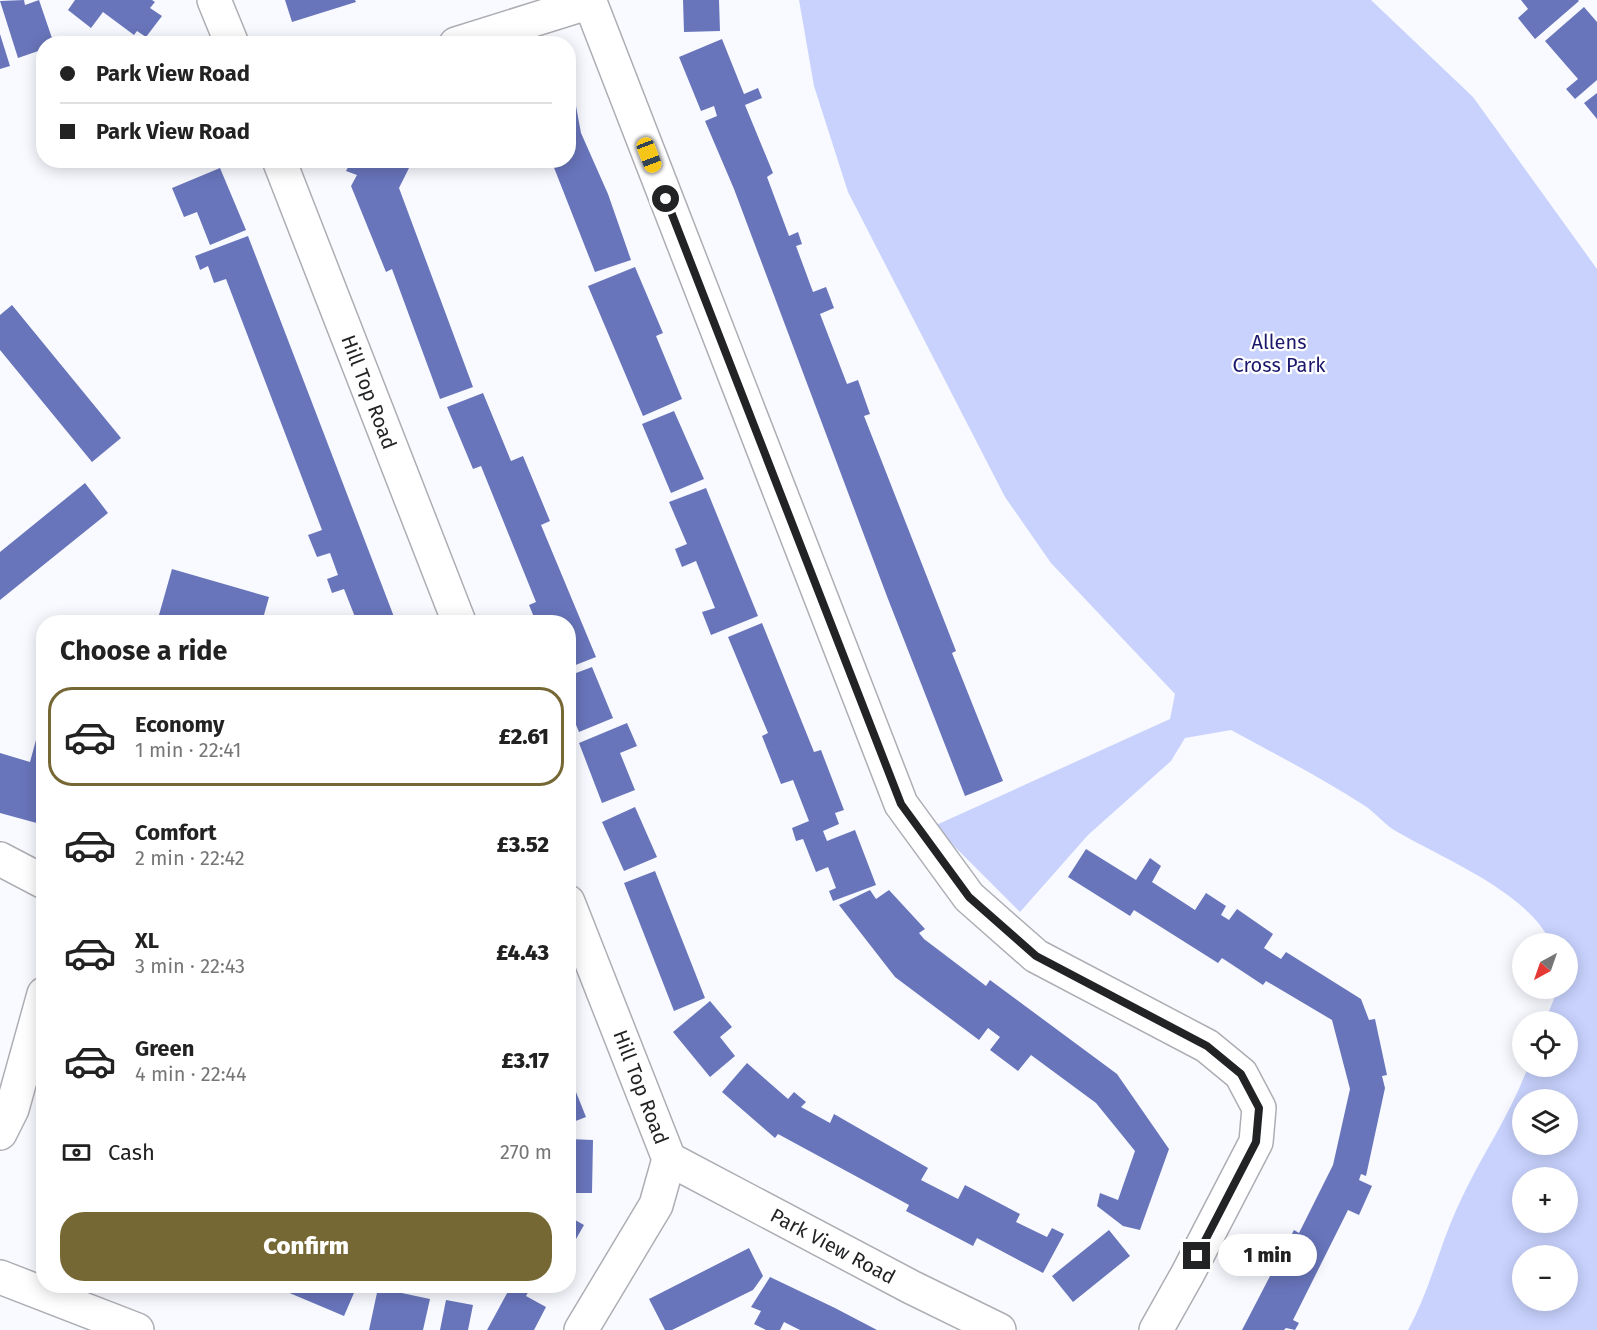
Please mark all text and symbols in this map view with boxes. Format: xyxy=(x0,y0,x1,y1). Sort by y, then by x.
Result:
text: Park View Road xyxy=(96,60,250,87)
text: Park View Road xyxy=(96,118,250,145)
car xyxy=(634,135,664,175)
route start xyxy=(652,185,679,212)
park label: Allens Cross Park xyxy=(1233,330,1326,377)
street label: Hill Top Road xyxy=(336,331,402,453)
text: Choose a ride xyxy=(60,635,227,667)
icon: car xyxy=(63,710,117,764)
text: Economy xyxy=(135,711,224,738)
text: £2.61 xyxy=(499,723,549,750)
text: 1 min · 22:41 xyxy=(135,738,242,762)
icon: car xyxy=(63,818,117,872)
text: Comfort xyxy=(135,819,216,846)
text: £3.52 xyxy=(497,831,549,858)
text: 2 min · 22:42 xyxy=(135,846,245,870)
icon: car xyxy=(63,926,117,980)
text: XL xyxy=(135,927,159,954)
north arrow xyxy=(1512,933,1578,999)
map controls xyxy=(1512,933,1578,1311)
text: £4.43 xyxy=(496,939,549,966)
text: 3 min · 22:43 xyxy=(135,954,245,978)
button: locate xyxy=(1512,1011,1578,1077)
street label: Hill Top Road xyxy=(608,1026,674,1148)
icon: car xyxy=(63,1034,117,1088)
text: Green xyxy=(135,1035,194,1062)
text: £3.17 xyxy=(502,1047,549,1074)
text: 4 min · 22:44 xyxy=(135,1062,247,1086)
button: layers xyxy=(1512,1089,1578,1155)
icon: cash xyxy=(60,1136,93,1169)
text: Cash xyxy=(108,1139,155,1166)
text: 270 m xyxy=(500,1140,552,1164)
button: + xyxy=(1512,1167,1578,1233)
street label: Park View Road xyxy=(766,1203,900,1289)
button: Confirm xyxy=(60,1212,552,1281)
callout: 1 min xyxy=(1218,1235,1317,1277)
route end xyxy=(1183,1242,1210,1269)
text: 1 min xyxy=(1244,1243,1291,1267)
button: − xyxy=(1512,1245,1578,1311)

